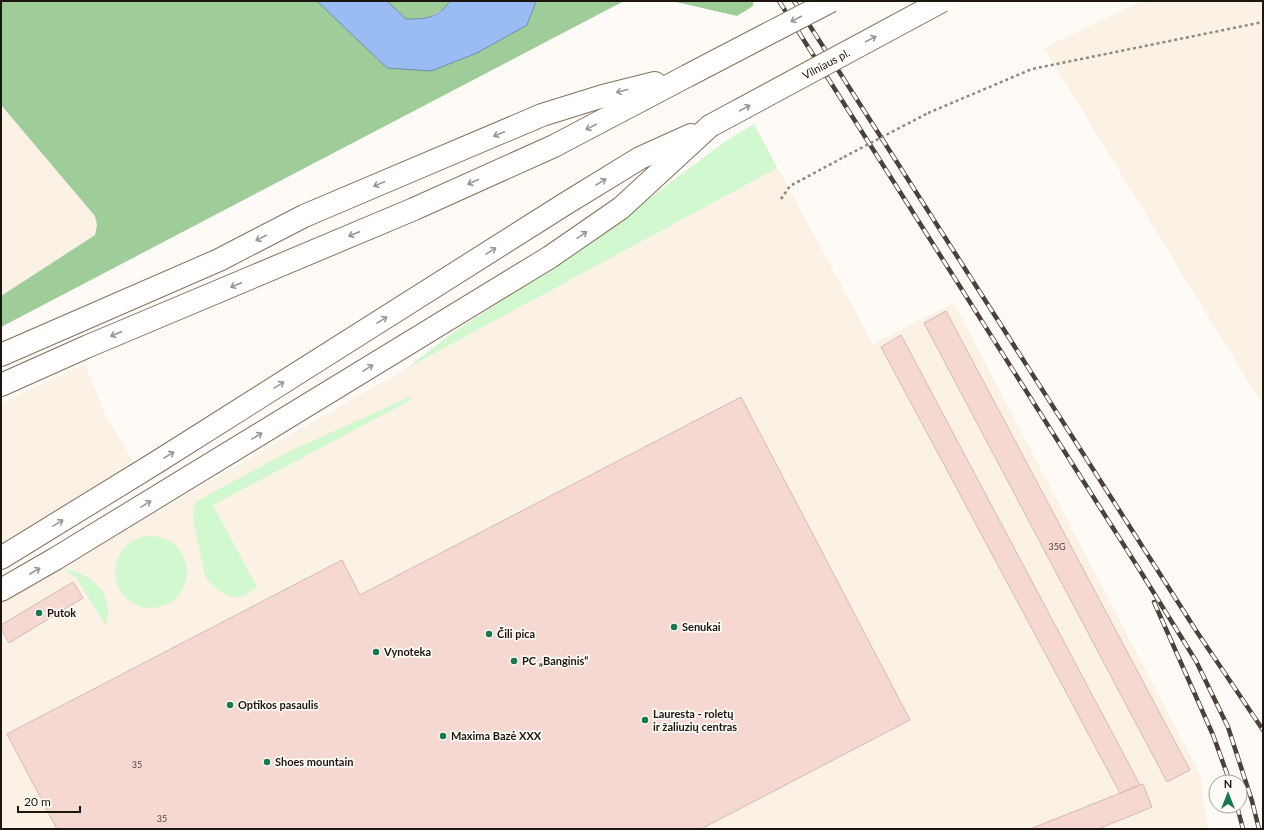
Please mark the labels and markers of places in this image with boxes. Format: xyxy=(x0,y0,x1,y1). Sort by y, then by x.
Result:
place label: Putok xyxy=(47,606,76,619)
marker: Putok xyxy=(34,608,44,618)
place label: Senukai xyxy=(682,620,721,633)
marker: Senukai xyxy=(669,622,679,632)
place label: Čili pica xyxy=(497,627,535,640)
marker: Čili pica xyxy=(484,629,494,639)
place label: Vynoteka xyxy=(383,645,431,658)
marker: Vynoteka xyxy=(371,647,381,657)
place label: PC „Banginis“ xyxy=(522,654,589,667)
marker: PC „Banginis“ xyxy=(509,656,519,666)
place label: Optikos pasaulis xyxy=(238,698,318,711)
marker: Optikos pasaulis xyxy=(225,700,235,710)
place label: Lauresta - roletų ir žaliuzių centras xyxy=(653,707,737,733)
marker: Lauresta - roletų ir žaliuzių centras xyxy=(640,715,650,725)
place label: Maxima Bazė XXX xyxy=(451,729,542,742)
marker: Maxima Bazė XXX xyxy=(438,731,448,741)
place label: Shoes mountain xyxy=(275,755,353,768)
marker: Shoes mountain xyxy=(262,757,272,767)

